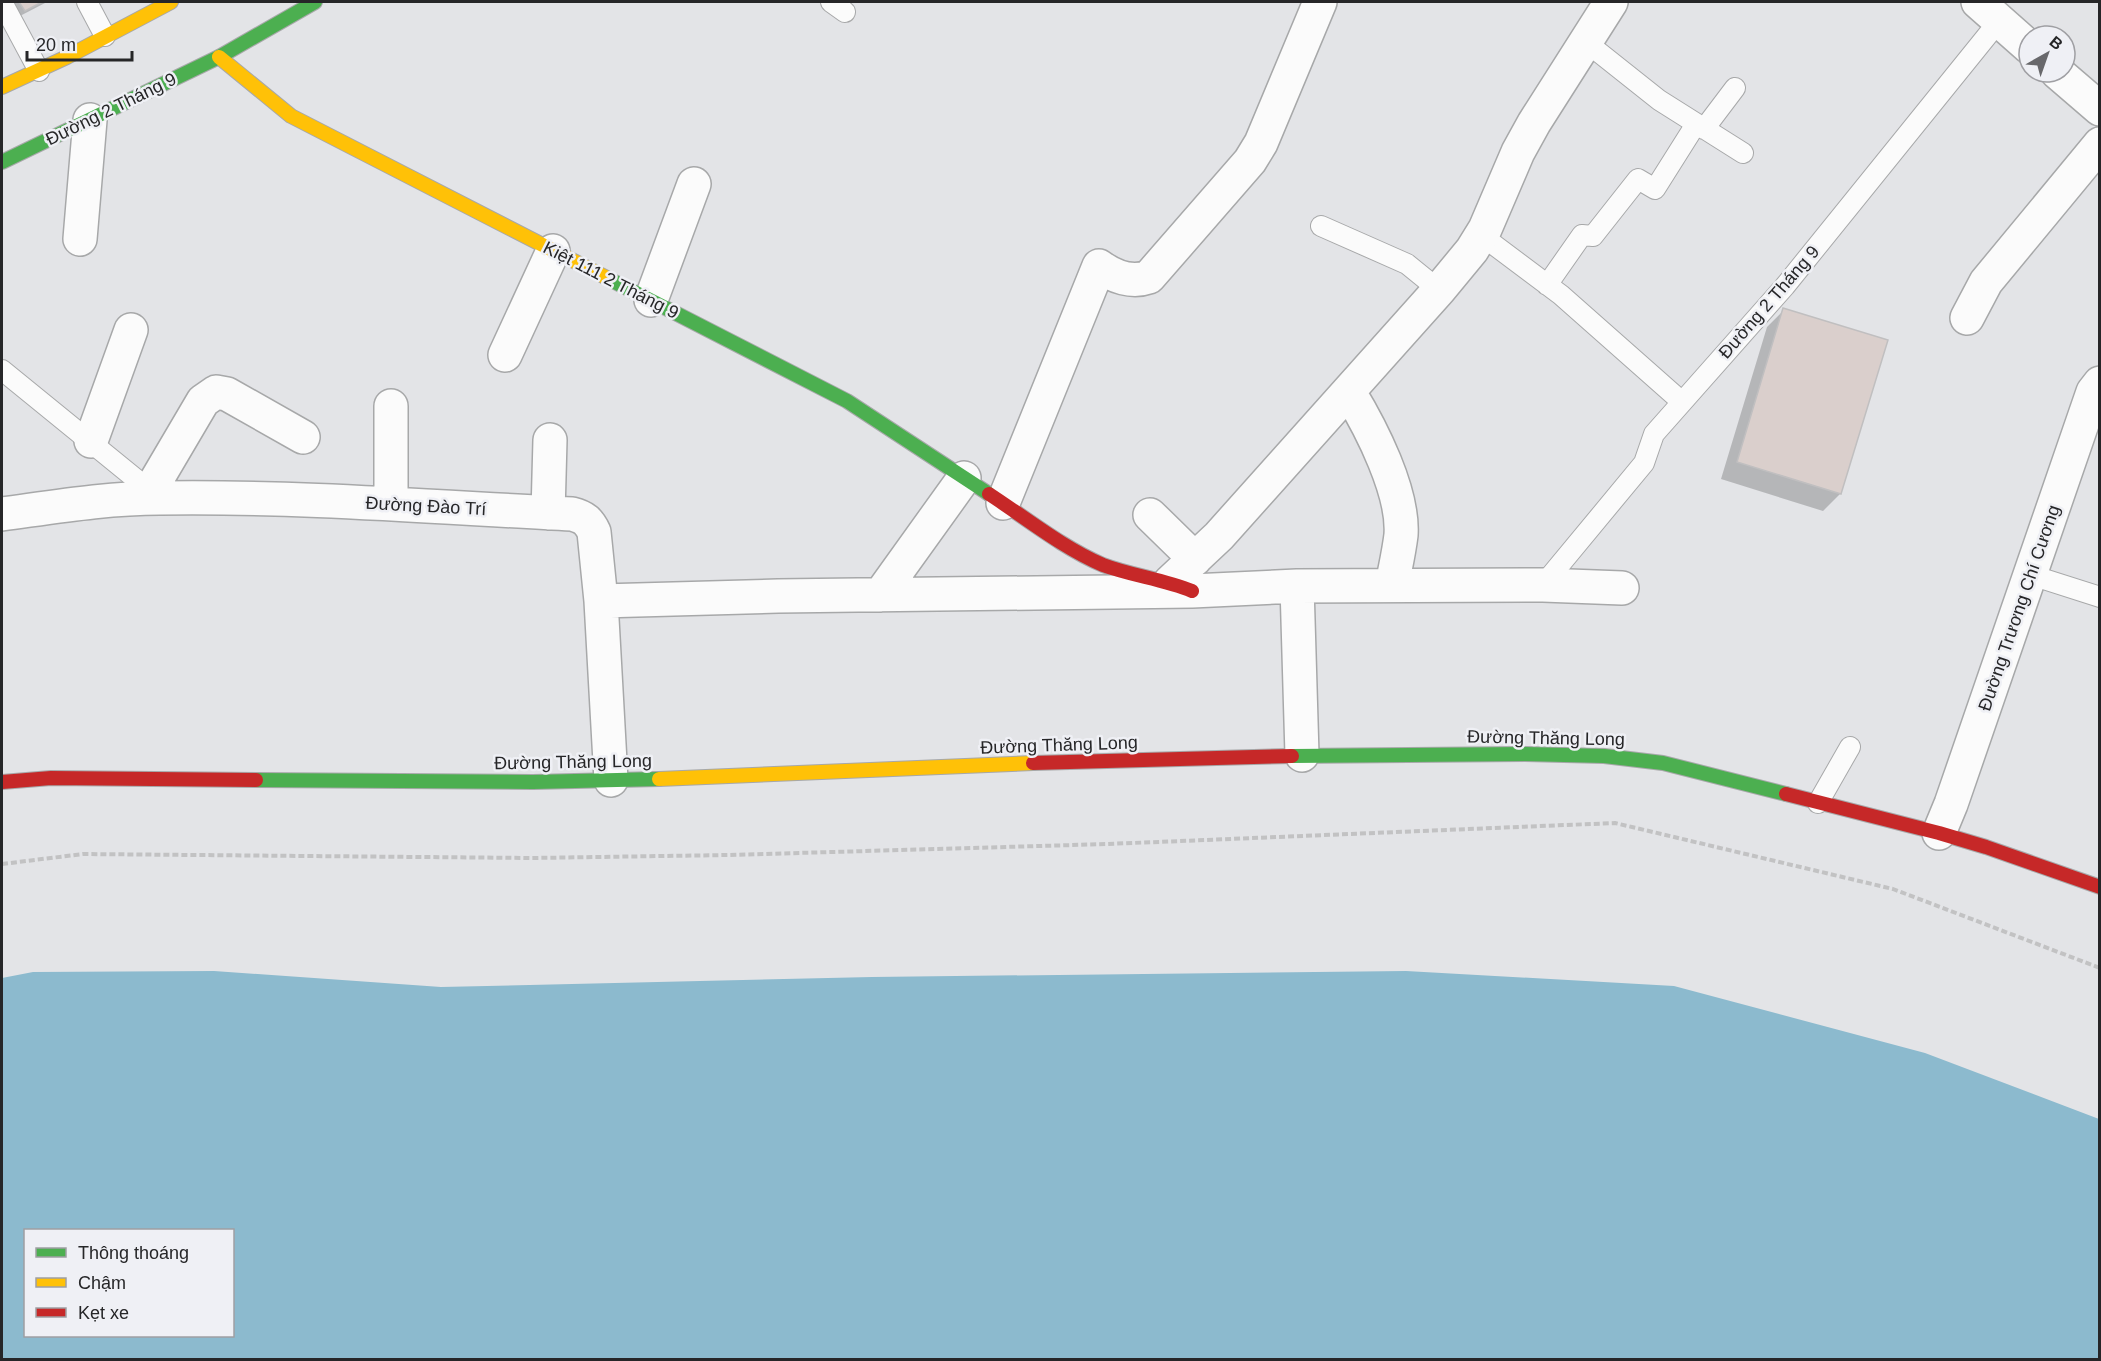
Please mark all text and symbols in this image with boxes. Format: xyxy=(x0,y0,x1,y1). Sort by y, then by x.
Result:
scale bar xyxy=(27,24,132,62)
north arrow xyxy=(2017,24,2077,84)
text: B xyxy=(2046,33,2066,53)
text: 20 m xyxy=(36,35,76,55)
street label: Đường 2 Tháng 9 xyxy=(43,69,179,149)
street label: Kiệt 111 2 Tháng 9 xyxy=(540,237,682,323)
street label: Đường 2 Tháng 9 xyxy=(1715,242,1823,362)
street label: Đường Đào Trí xyxy=(365,493,487,519)
street label: Đường Trương Chí Cương xyxy=(1974,502,2064,714)
street label: Đường Thăng Long xyxy=(1467,727,1625,749)
street label: Đường Thăng Long xyxy=(980,732,1138,758)
street label: Đường Thăng Long xyxy=(494,751,652,773)
legend xyxy=(24,1229,234,1337)
text: Thông thoáng xyxy=(78,1243,189,1263)
text: Chậm xyxy=(78,1273,126,1293)
text: Kẹt xe xyxy=(78,1303,129,1323)

